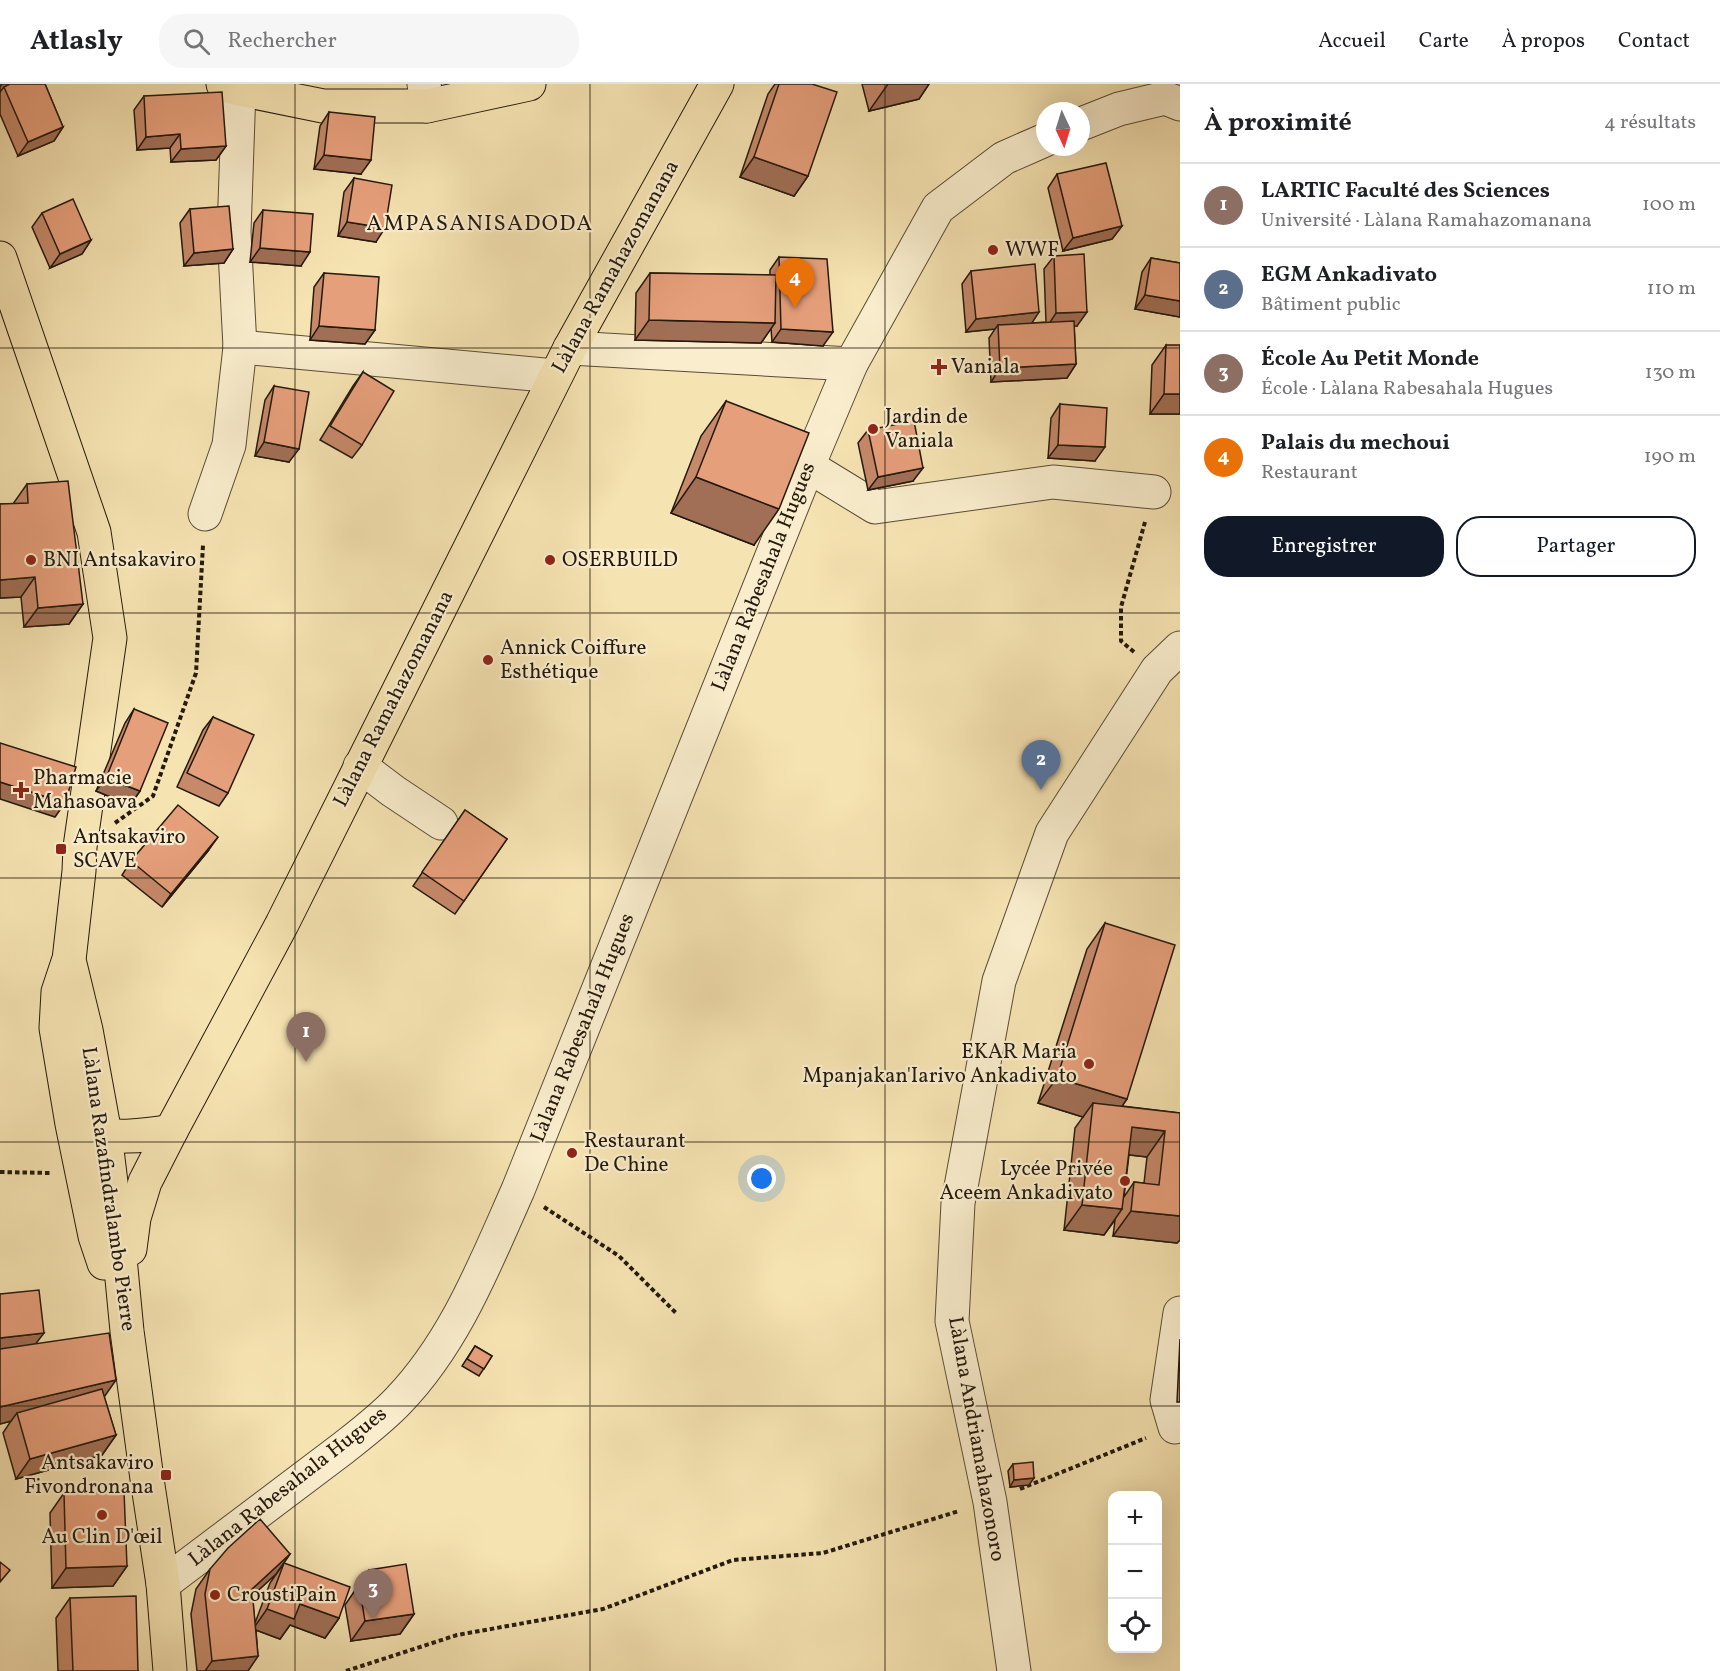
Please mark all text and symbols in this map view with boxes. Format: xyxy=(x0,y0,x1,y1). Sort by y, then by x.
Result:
search box xyxy=(159,14,579,68)
text: Atlasly xyxy=(30,22,123,61)
icon: search xyxy=(180,25,213,58)
text: Rechercher xyxy=(228,26,337,57)
text: Accueil xyxy=(1318,27,1386,56)
text: Carte xyxy=(1419,27,1469,56)
text: À propos xyxy=(1502,27,1585,56)
text: Contact xyxy=(1618,27,1690,56)
north arrow xyxy=(1036,102,1090,156)
text: À proximité xyxy=(1204,105,1352,141)
text: 4 résultats xyxy=(1604,109,1696,137)
street label: Làlana Ramahazomanana xyxy=(545,155,687,379)
text: LARTIC Faculté des Sciences xyxy=(1261,176,1550,207)
text: 1 xyxy=(1219,191,1228,219)
text: 100 m xyxy=(1642,191,1696,219)
text: Université · Làlana Ramahazomanana xyxy=(1261,207,1592,235)
district label: AMPASANISADODA xyxy=(367,209,593,240)
place label: WWF xyxy=(1005,236,1059,265)
marker: WWF xyxy=(986,243,1000,257)
pin: 4 xyxy=(776,258,814,308)
text: EGM Ankadivato xyxy=(1261,260,1437,291)
text: 2 xyxy=(1218,275,1229,303)
text: 110 m xyxy=(1647,275,1696,303)
text: Bâtiment public xyxy=(1261,291,1401,319)
text: École Au Petit Monde xyxy=(1261,344,1479,375)
place label: Vaniala xyxy=(951,353,1020,382)
text: 3 xyxy=(1218,359,1229,387)
text: 130 m xyxy=(1645,359,1696,387)
marker: Vaniala xyxy=(932,360,946,374)
text: École · Làlana Rabesahala Hugues xyxy=(1261,375,1553,403)
place label: Jardin de Vaniala xyxy=(885,403,968,456)
marker: Jardin de Vaniala xyxy=(866,422,880,436)
text: Palais du mechoui xyxy=(1261,428,1450,459)
text: 4 xyxy=(1217,443,1230,471)
text: 190 m xyxy=(1644,443,1696,471)
street label: Làlana Rabesahala Hugues xyxy=(705,458,823,696)
text: Restaurant xyxy=(1261,459,1358,487)
button: Enregistrer xyxy=(1204,516,1444,577)
button: Partager xyxy=(1456,516,1696,577)
place label: BNI Antsakaviro xyxy=(43,546,196,575)
place label: OSERBUILD xyxy=(562,546,678,575)
marker: BNI Antsakaviro xyxy=(24,553,38,567)
marker: OSERBUILD xyxy=(543,553,557,567)
street label: Làlana Ramahazomanana xyxy=(327,586,461,812)
place label: Annick Coiffure Esthétique xyxy=(500,634,646,687)
marker: Annick Coiffure Esthétique xyxy=(481,653,495,667)
pin: 2 xyxy=(1022,740,1060,790)
place label: Pharmacie Mahasoava xyxy=(33,764,138,817)
marker: Pharmacie Mahasoava xyxy=(14,783,28,797)
place label: Antsakaviro SCAVE xyxy=(73,823,186,876)
marker: Antsakaviro SCAVE xyxy=(54,842,68,856)
street label: Làlana Rabesahala Hugues xyxy=(524,909,642,1147)
pin: 1 xyxy=(286,1012,326,1062)
place label: EKAR Maria Mpanjakan'Iarivo Ankadivato xyxy=(802,1038,1077,1091)
street label: Làlana Razafindralambo Pierre xyxy=(74,1045,142,1333)
marker: EKAR Maria Mpanjakan'Iarivo Ankadivato xyxy=(1082,1057,1096,1071)
place label: Restaurant De Chine xyxy=(584,1127,686,1180)
marker: Restaurant De Chine xyxy=(565,1146,579,1160)
place label: Lycée Privée Aceem Ankadivato xyxy=(940,1155,1113,1208)
your location xyxy=(747,1164,776,1193)
marker: Lycée Privée Aceem Ankadivato xyxy=(1118,1174,1132,1188)
street label: Làlana Andriamahazonoro xyxy=(940,1314,1012,1564)
street label: Làlana Rabesahala Hugues xyxy=(183,1400,393,1574)
place label: Antsakaviro Fivondronana xyxy=(24,1449,154,1502)
marker: Antsakaviro Fivondronana xyxy=(159,1468,173,1482)
map controls xyxy=(1108,1491,1162,1653)
button: + xyxy=(1108,1491,1162,1545)
marker: Au Clin D'œil xyxy=(95,1508,109,1522)
place label: Au Clin D'œil xyxy=(42,1523,162,1552)
button: − xyxy=(1108,1545,1162,1599)
pin: 3 xyxy=(354,1570,392,1619)
place label: CroustiPain xyxy=(227,1581,337,1610)
marker: CroustiPain xyxy=(208,1588,222,1602)
button: locate xyxy=(1108,1599,1162,1653)

